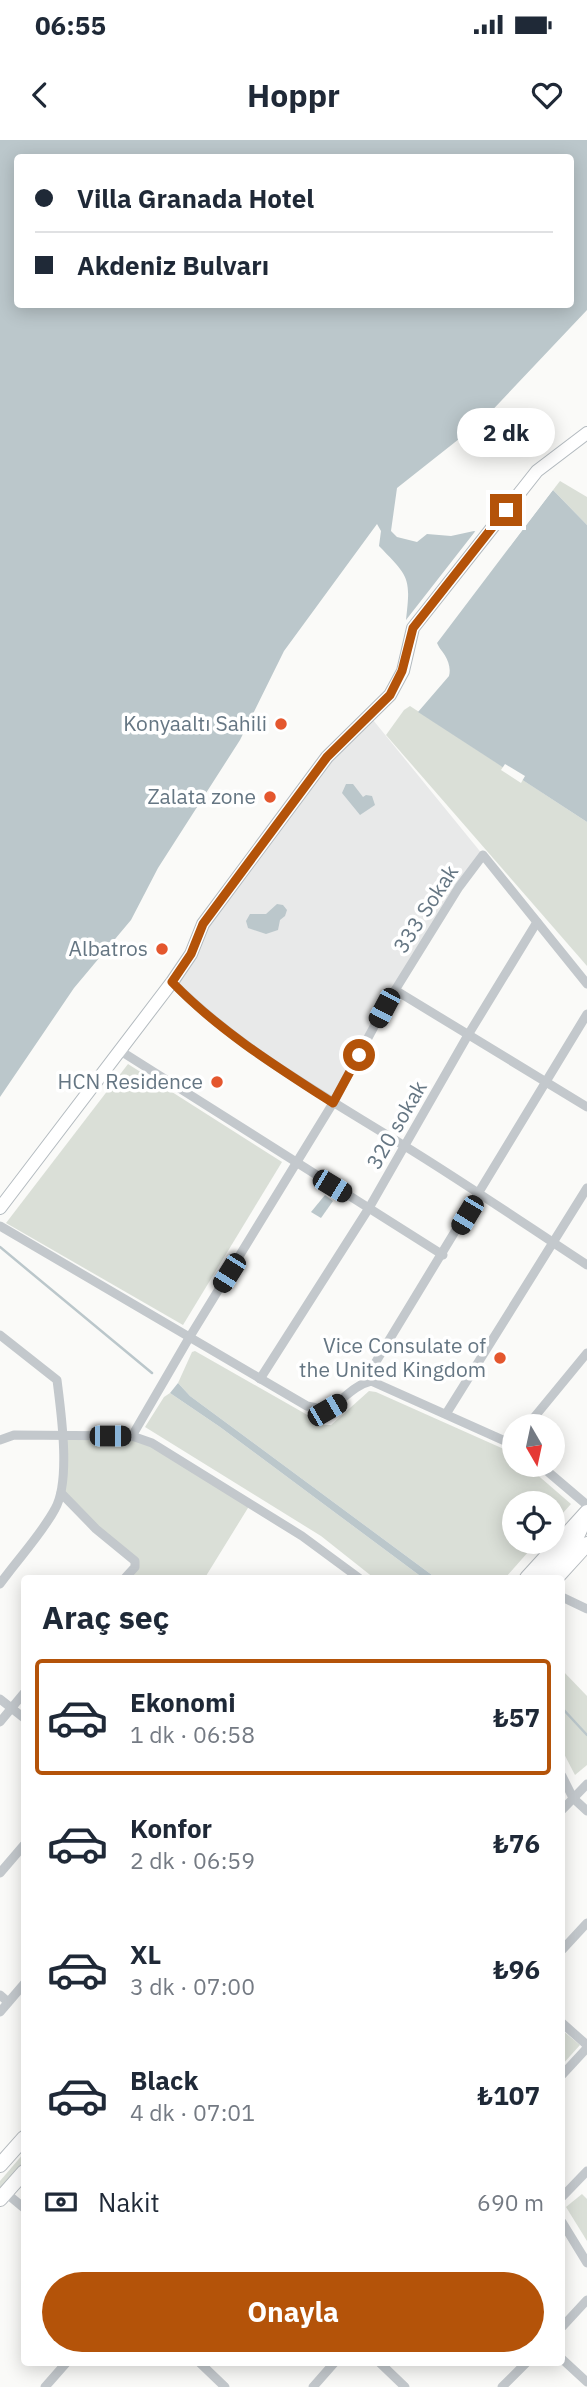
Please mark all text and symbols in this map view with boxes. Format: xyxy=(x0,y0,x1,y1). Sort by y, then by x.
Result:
text: 06:55 xyxy=(35,8,106,42)
text: Hoppr xyxy=(247,74,340,116)
icon: back xyxy=(21,76,59,114)
icon: heart xyxy=(528,76,566,114)
text: Villa Granada Hotel xyxy=(77,181,314,215)
text: Akdeniz Bulvarı xyxy=(77,248,269,282)
callout: 2 dk xyxy=(457,408,555,458)
text: 2 dk xyxy=(483,417,529,447)
route end xyxy=(490,494,522,526)
place label: Konyaaltı Sahili xyxy=(123,709,267,737)
marker: Konyaaltı Sahili xyxy=(273,716,289,732)
place label: Zalata zone xyxy=(147,782,256,810)
marker: Zalata zone xyxy=(262,789,278,805)
street label: 333 Sokak xyxy=(386,859,464,958)
place label: Albatros xyxy=(68,934,148,962)
marker: Albatros xyxy=(154,941,170,957)
car xyxy=(365,985,404,1031)
route start xyxy=(343,1039,375,1071)
place label: HCN Residence xyxy=(58,1067,203,1095)
marker: HCN Residence xyxy=(209,1074,225,1090)
street label: 320 sokak xyxy=(360,1075,433,1174)
car xyxy=(309,1166,356,1206)
car xyxy=(448,1192,487,1238)
car xyxy=(209,1250,250,1296)
place label: Vice Consulate of the United Kingdom xyxy=(299,1331,486,1383)
marker: Vice Consulate of the United Kingdom xyxy=(492,1350,508,1366)
car xyxy=(304,1390,351,1430)
north arrow xyxy=(502,1414,565,1477)
map controls xyxy=(502,1414,565,1554)
car xyxy=(90,1426,132,1447)
button: locate xyxy=(502,1491,565,1554)
text: Araç seç xyxy=(42,1596,169,1638)
text: Ekonomi xyxy=(130,1685,236,1719)
icon: car xyxy=(46,1686,109,1749)
text: ₺57 xyxy=(493,1700,540,1734)
text: 1 dk · 06:58 xyxy=(130,1719,255,1749)
text: Konfor xyxy=(130,1811,212,1845)
icon: car xyxy=(46,1812,109,1875)
text: ₺76 xyxy=(493,1826,540,1860)
text: 2 dk · 06:59 xyxy=(130,1845,255,1875)
text: XL xyxy=(130,1937,161,1971)
icon: car xyxy=(46,1938,109,2001)
text: ₺96 xyxy=(493,1952,540,1986)
text: 3 dk · 07:00 xyxy=(130,1971,255,2001)
text: Black xyxy=(130,2063,198,2097)
icon: car xyxy=(46,2064,109,2127)
text: ₺107 xyxy=(477,2078,540,2112)
text: 4 dk · 07:01 xyxy=(130,2097,255,2127)
icon: cash xyxy=(42,2183,80,2221)
text: Nakit xyxy=(98,2185,160,2219)
text: 690 m xyxy=(477,2187,544,2217)
button: Onayla xyxy=(42,2272,544,2352)

